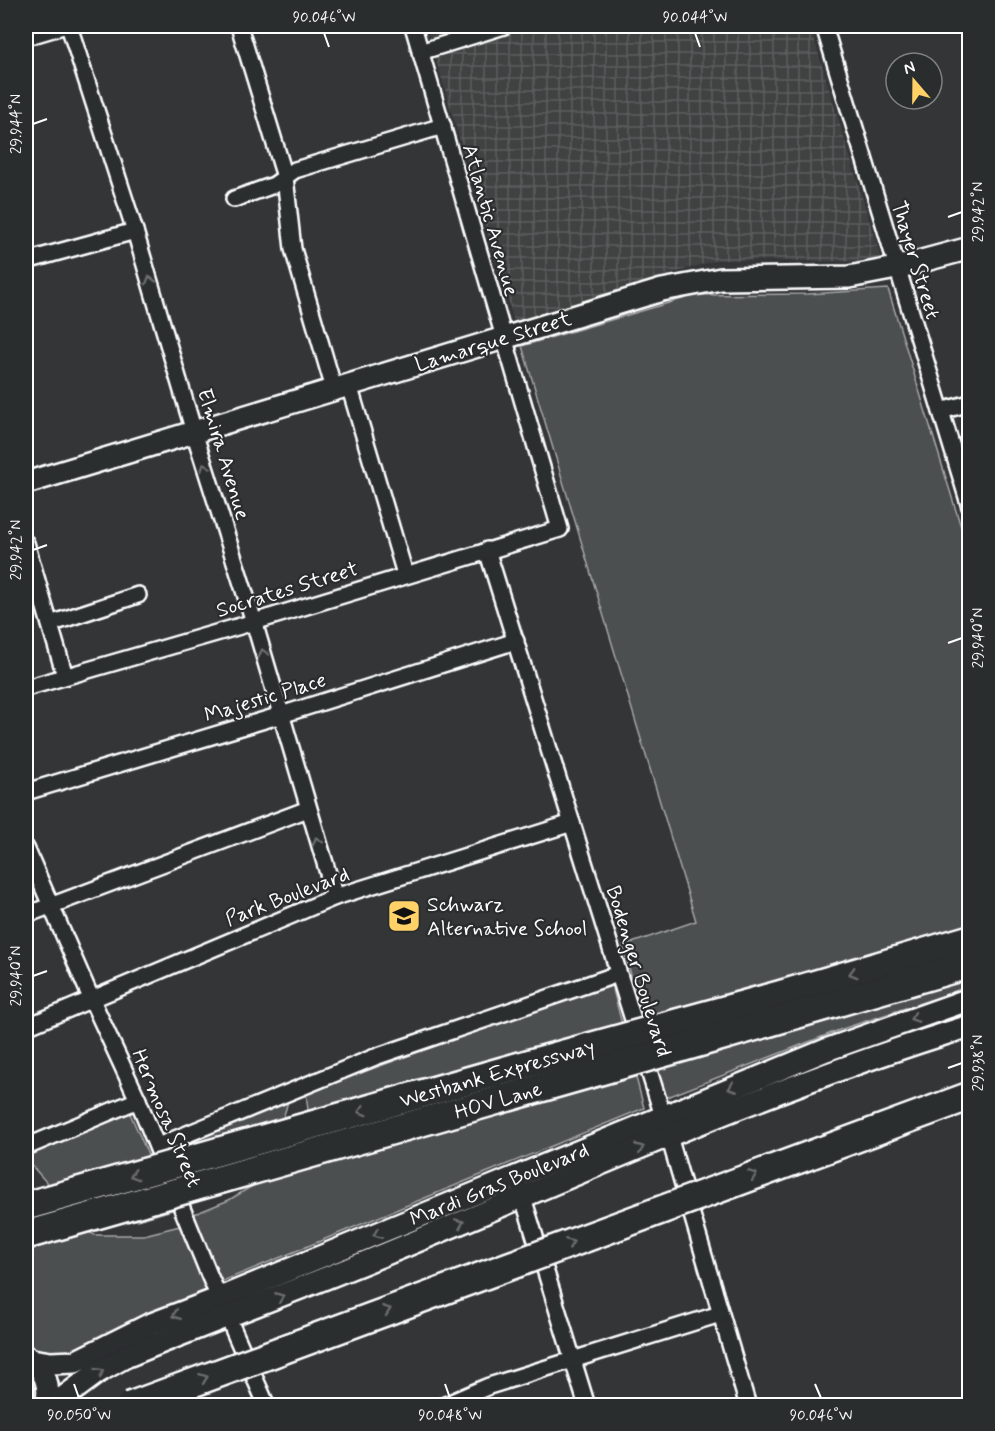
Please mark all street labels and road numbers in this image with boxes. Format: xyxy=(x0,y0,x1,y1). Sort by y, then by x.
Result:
street label: Atlantic Avenue xyxy=(455,141,525,300)
street label: Thayer Street xyxy=(884,198,946,323)
street label: Lamarque Street xyxy=(412,305,576,379)
street label: Elmira Avenue xyxy=(190,385,256,523)
street label: Socrates Street xyxy=(213,555,362,625)
street label: Majestic Place xyxy=(201,666,330,730)
street label: Park Boulevard xyxy=(221,860,353,933)
street label: Bodenger Boulevard xyxy=(599,882,677,1060)
street label: Westbank Expressway xyxy=(396,1033,598,1115)
street label: Hermosa Street xyxy=(124,1045,208,1192)
street label: HOV Lane xyxy=(451,1075,546,1127)
street label: Mardi Gras Boulevard xyxy=(406,1136,593,1234)

